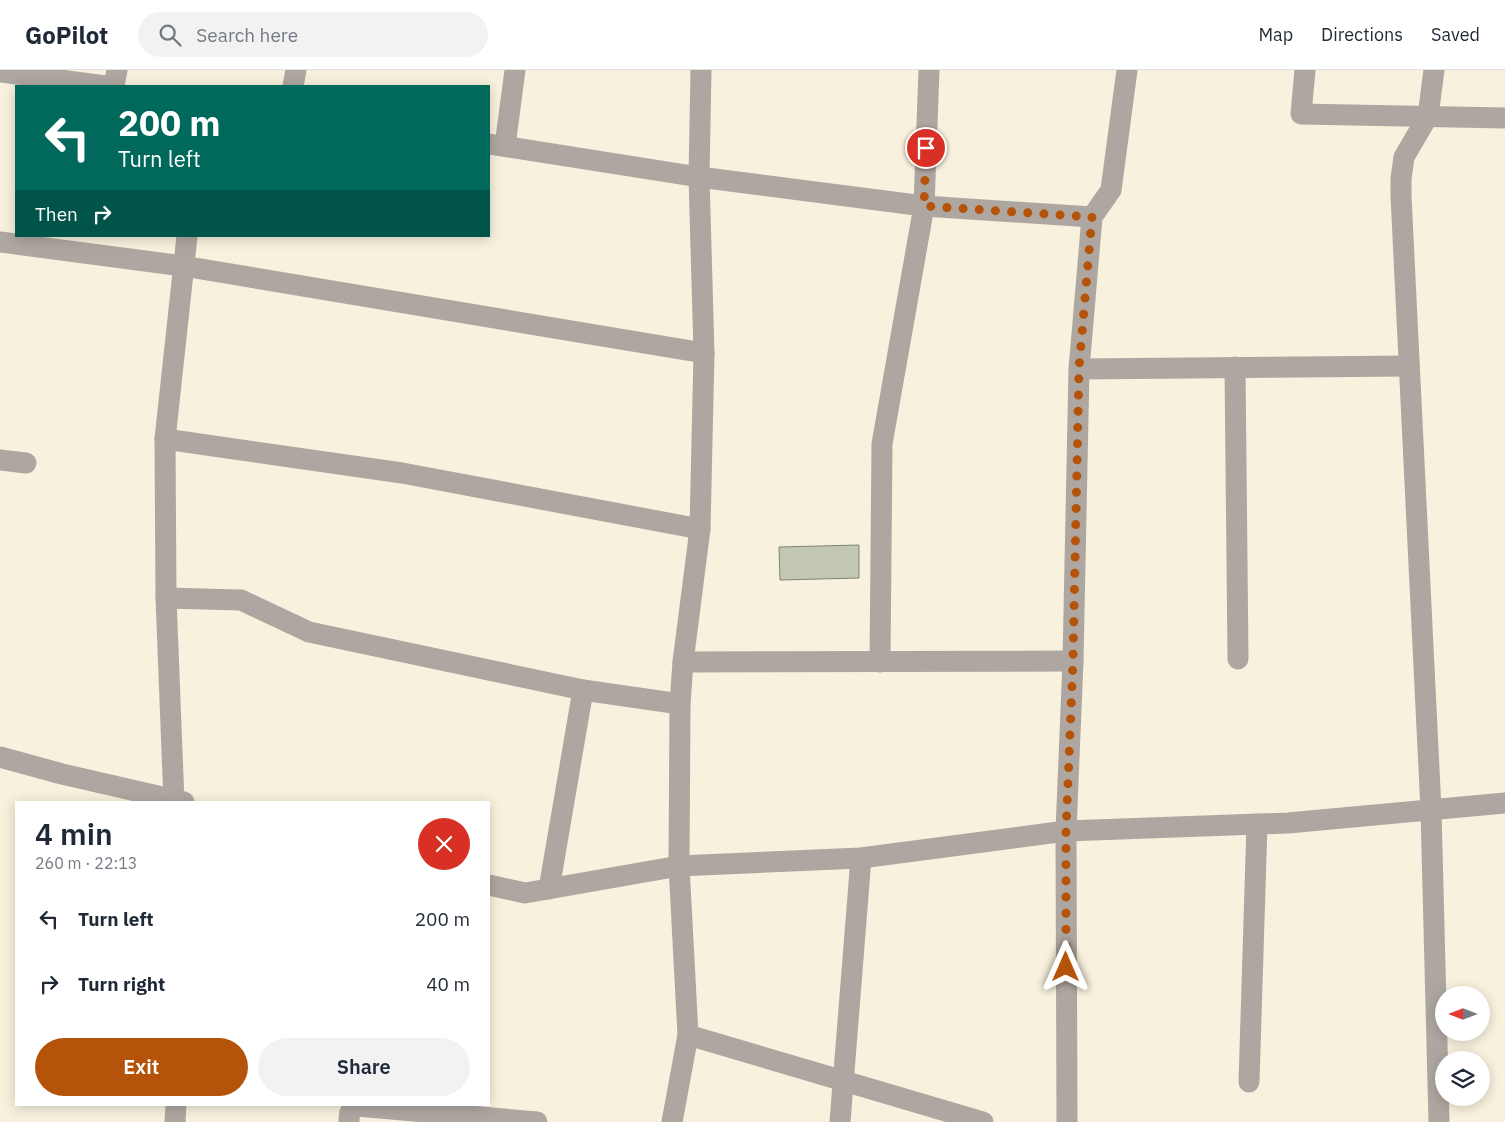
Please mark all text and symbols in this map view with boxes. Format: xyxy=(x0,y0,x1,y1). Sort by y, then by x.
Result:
search box xyxy=(138,12,488,57)
text: GoPilot xyxy=(25,19,108,51)
icon: search xyxy=(156,21,184,49)
text: Search here xyxy=(196,23,298,47)
text: Map xyxy=(1258,23,1293,46)
text: Directions xyxy=(1321,23,1403,46)
text: Saved xyxy=(1431,23,1480,46)
text: 200 m xyxy=(118,100,221,146)
icon: left xyxy=(35,105,100,170)
pin xyxy=(905,127,947,169)
icon: arrive xyxy=(912,134,940,162)
text: Turn left xyxy=(118,144,201,173)
icon: right xyxy=(88,200,116,228)
text: Then xyxy=(35,202,78,226)
text: 4 min xyxy=(35,814,113,853)
button: close xyxy=(418,818,470,870)
text: 260 m · 22:13 xyxy=(35,853,137,873)
icon: left xyxy=(35,905,63,933)
text: Turn left xyxy=(78,907,154,931)
text: 200 m xyxy=(415,907,470,931)
position arrow xyxy=(1039,940,1091,992)
icon: right xyxy=(35,970,63,998)
text: Turn right xyxy=(78,972,165,996)
text: 40 m xyxy=(426,972,470,996)
north arrow xyxy=(1435,986,1490,1041)
map controls xyxy=(1435,986,1490,1106)
button: Exit xyxy=(35,1038,248,1096)
button: Share xyxy=(258,1038,470,1096)
button: layers xyxy=(1435,1051,1490,1106)

